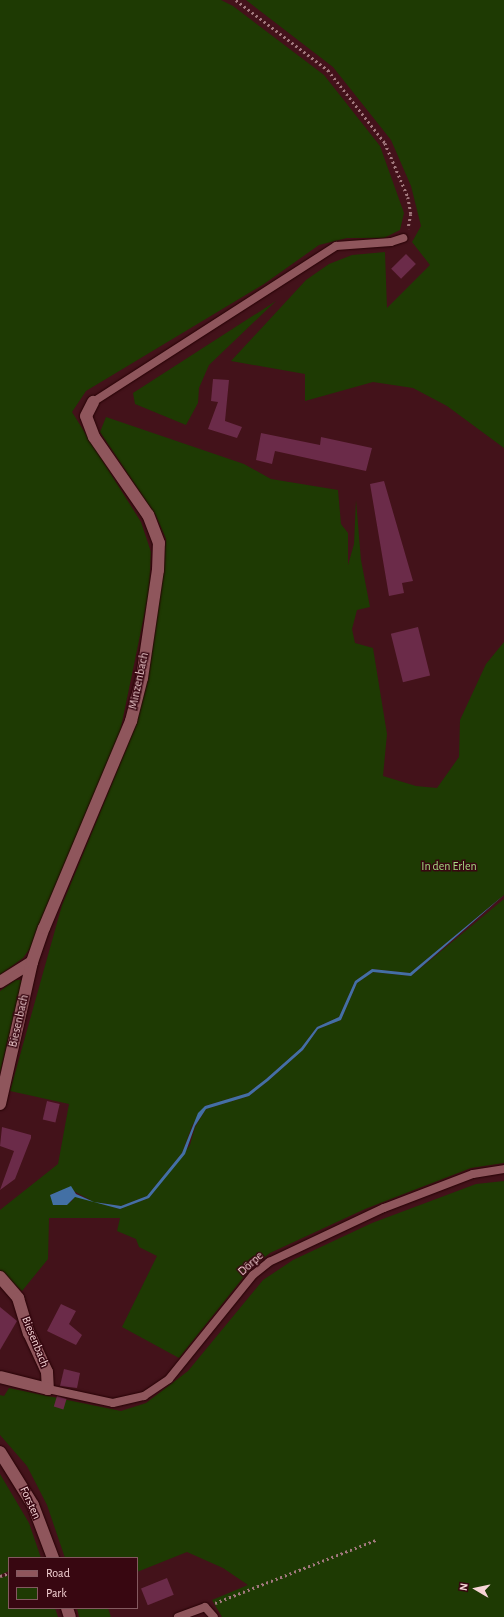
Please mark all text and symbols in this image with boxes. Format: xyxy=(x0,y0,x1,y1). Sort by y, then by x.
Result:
street label: Minzenbach xyxy=(126,651,152,711)
park label: In den Erlen xyxy=(421,860,477,874)
street label: Biesenbach xyxy=(6,993,32,1049)
street label: Dörpe xyxy=(235,1249,267,1279)
street label: Biesenbach xyxy=(18,1314,52,1370)
street label: Forsten xyxy=(16,1484,44,1522)
legend xyxy=(8,1557,138,1609)
text: Road xyxy=(46,1567,70,1579)
north arrow xyxy=(456,1569,496,1609)
text: N xyxy=(458,1582,470,1592)
text: Park xyxy=(46,1587,67,1599)

